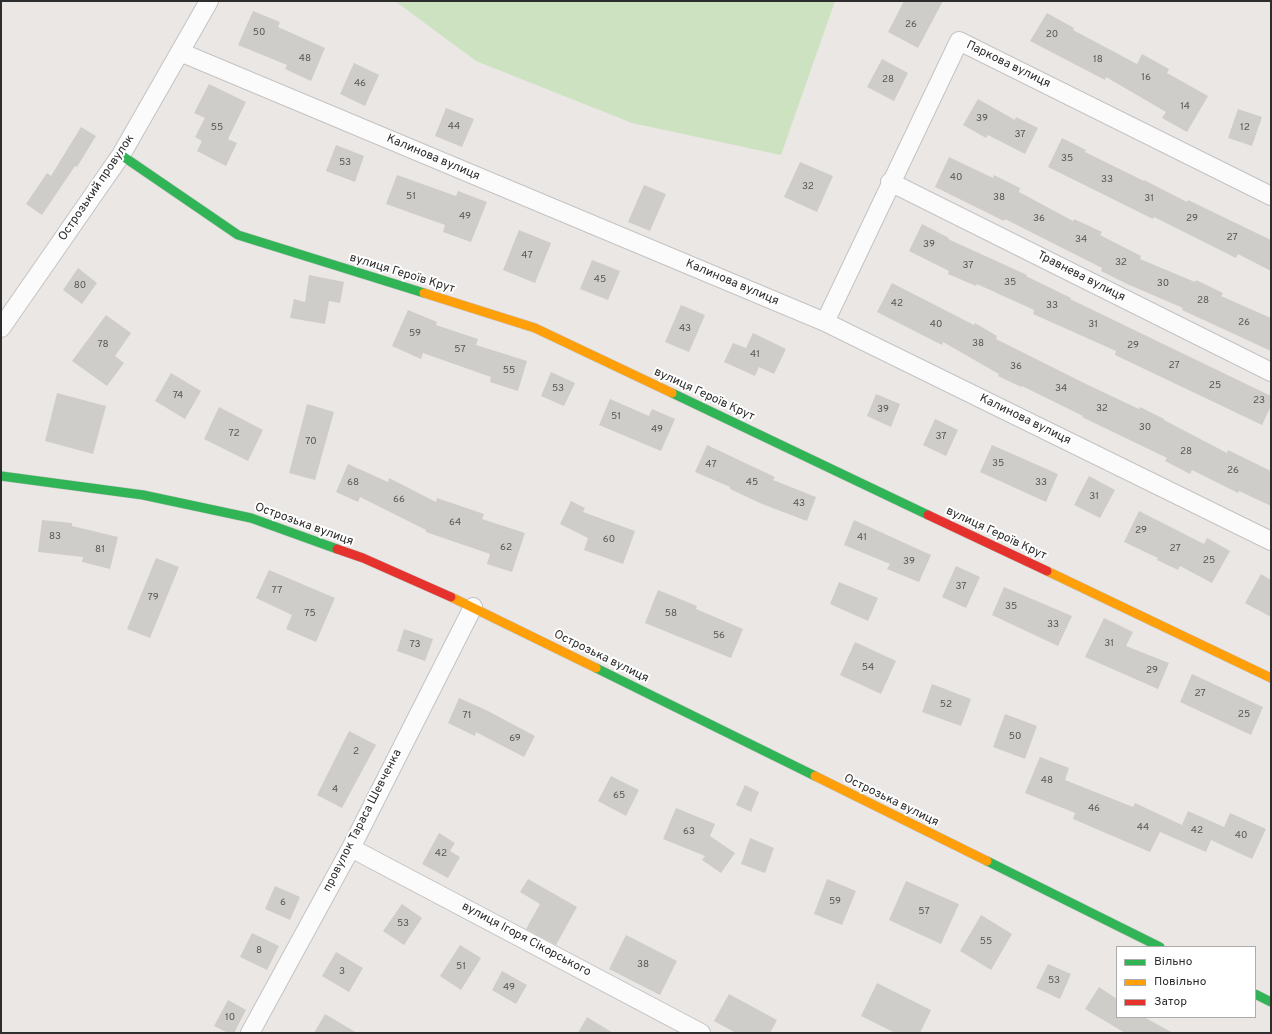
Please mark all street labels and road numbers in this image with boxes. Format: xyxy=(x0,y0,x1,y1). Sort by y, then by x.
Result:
street label: Паркова вулиця xyxy=(964,38,1052,92)
street label: Острозький провулок xyxy=(56,132,138,244)
street label: Калинова вулиця xyxy=(384,132,482,184)
street label: Травнева вулиця xyxy=(1035,249,1127,305)
street label: вулиця Героїв Крут xyxy=(348,251,456,297)
street label: Калинова вулиця xyxy=(683,257,781,309)
street label: вулиця Героїв Крут xyxy=(651,365,757,425)
street label: Калинова вулиця xyxy=(977,392,1073,448)
street label: Острозька вулиця xyxy=(253,500,355,550)
street label: вулиця Героїв Крут xyxy=(943,504,1049,564)
street label: Острозька вулиця xyxy=(551,628,651,686)
street label: провулок Тараса Шевченка xyxy=(321,747,405,895)
street label: Острозька вулиця xyxy=(841,772,941,830)
street label: вулиця Ігоря Сікорського xyxy=(459,900,593,980)

